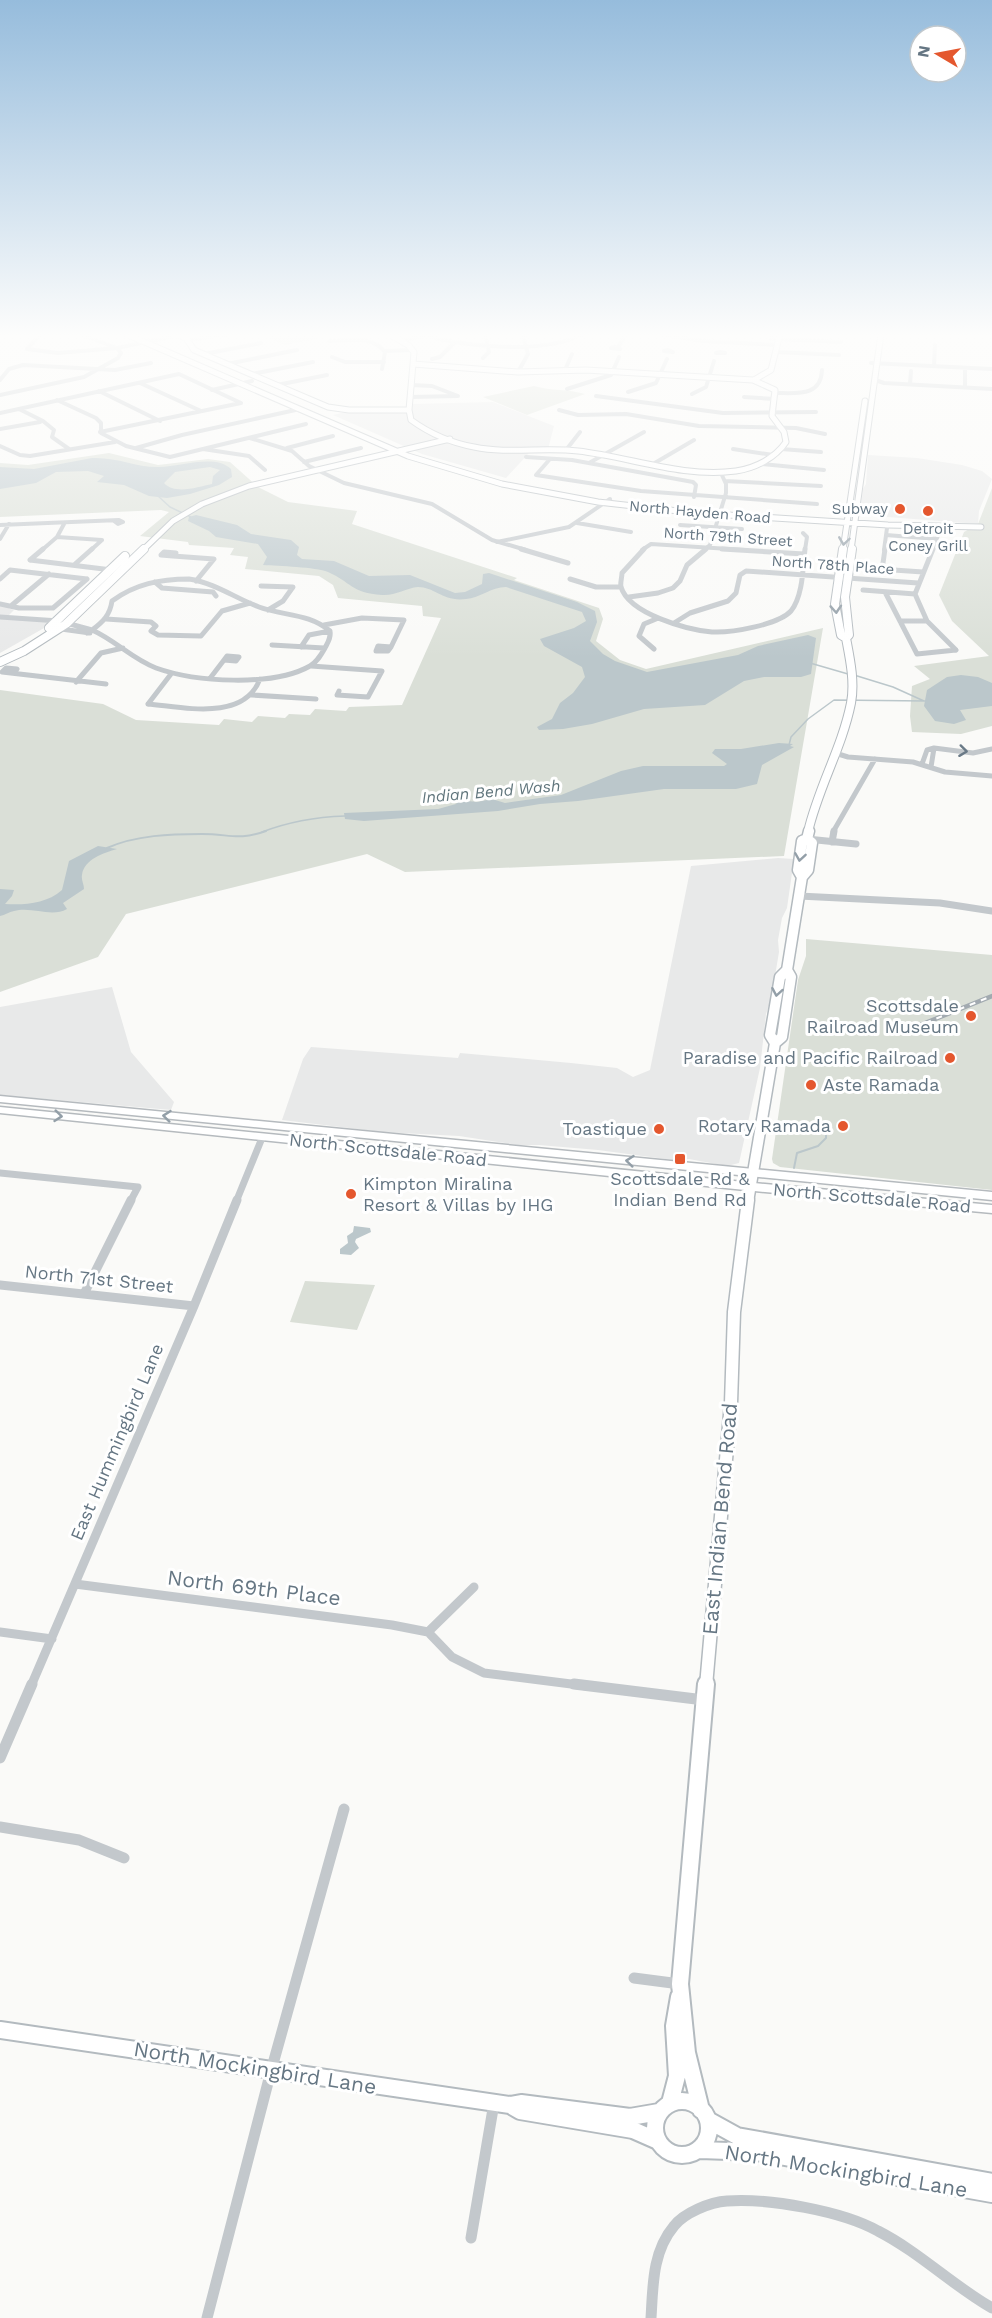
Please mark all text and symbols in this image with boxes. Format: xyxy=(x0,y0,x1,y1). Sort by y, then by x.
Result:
north arrow xyxy=(908,24,968,84)
text: N xyxy=(913,44,934,59)
street label: North Hayden Road xyxy=(628,497,772,527)
place label: Subway xyxy=(832,500,888,518)
marker: Subway xyxy=(893,502,907,516)
marker: Detroit Coney Grill xyxy=(921,504,935,518)
place label: Detroit Coney Grill xyxy=(888,520,968,555)
street label: North 79th Street xyxy=(663,524,794,551)
one-way arrow xyxy=(838,537,850,546)
street label: North 78th Place xyxy=(771,552,895,578)
one-way arrow xyxy=(830,605,843,614)
one-way arrow xyxy=(958,745,967,757)
water label: Indian Bend Wash xyxy=(421,776,561,807)
one-way arrow xyxy=(794,852,806,862)
one-way arrow xyxy=(772,987,784,996)
place label: Scottsdale Railroad Museum xyxy=(807,995,959,1037)
marker: Scottsdale Railroad Museum xyxy=(964,1009,978,1023)
place label: Paradise and Pacific Railroad xyxy=(683,1047,938,1068)
marker: Paradise and Pacific Railroad xyxy=(943,1051,957,1065)
place label: Aste Ramada xyxy=(823,1074,939,1095)
marker: Aste Ramada xyxy=(804,1078,818,1092)
one-way arrow xyxy=(54,1110,63,1122)
one-way arrow xyxy=(163,1110,172,1123)
place label: Rotary Ramada xyxy=(698,1115,831,1136)
place label: Toastique xyxy=(563,1118,647,1139)
marker: Rotary Ramada xyxy=(836,1119,850,1133)
marker: Toastique xyxy=(652,1122,666,1136)
street label: North Scottsdale Road xyxy=(288,1129,488,1170)
marker: Scottsdale Rd & Indian Bend Rd xyxy=(673,1152,687,1166)
one-way arrow xyxy=(626,1155,635,1168)
place label: Scottsdale Rd & Indian Bend Rd xyxy=(610,1168,751,1210)
place label: Kimpton Miralina Resort & Villas by IHG xyxy=(363,1173,553,1215)
street label: North Scottsdale Road xyxy=(772,1178,972,1217)
marker: Kimpton Miralina Resort & Villas by IHG xyxy=(344,1187,358,1201)
street label: North 71st Street xyxy=(24,1260,175,1297)
street label: East Hummingbird Lane xyxy=(65,1340,168,1543)
street label: East Indian Bend Road xyxy=(697,1402,742,1636)
street label: North 69th Place xyxy=(166,1564,342,1611)
street label: North Mockingbird Lane xyxy=(132,2036,378,2099)
street label: North Mockingbird Lane xyxy=(723,2139,969,2202)

